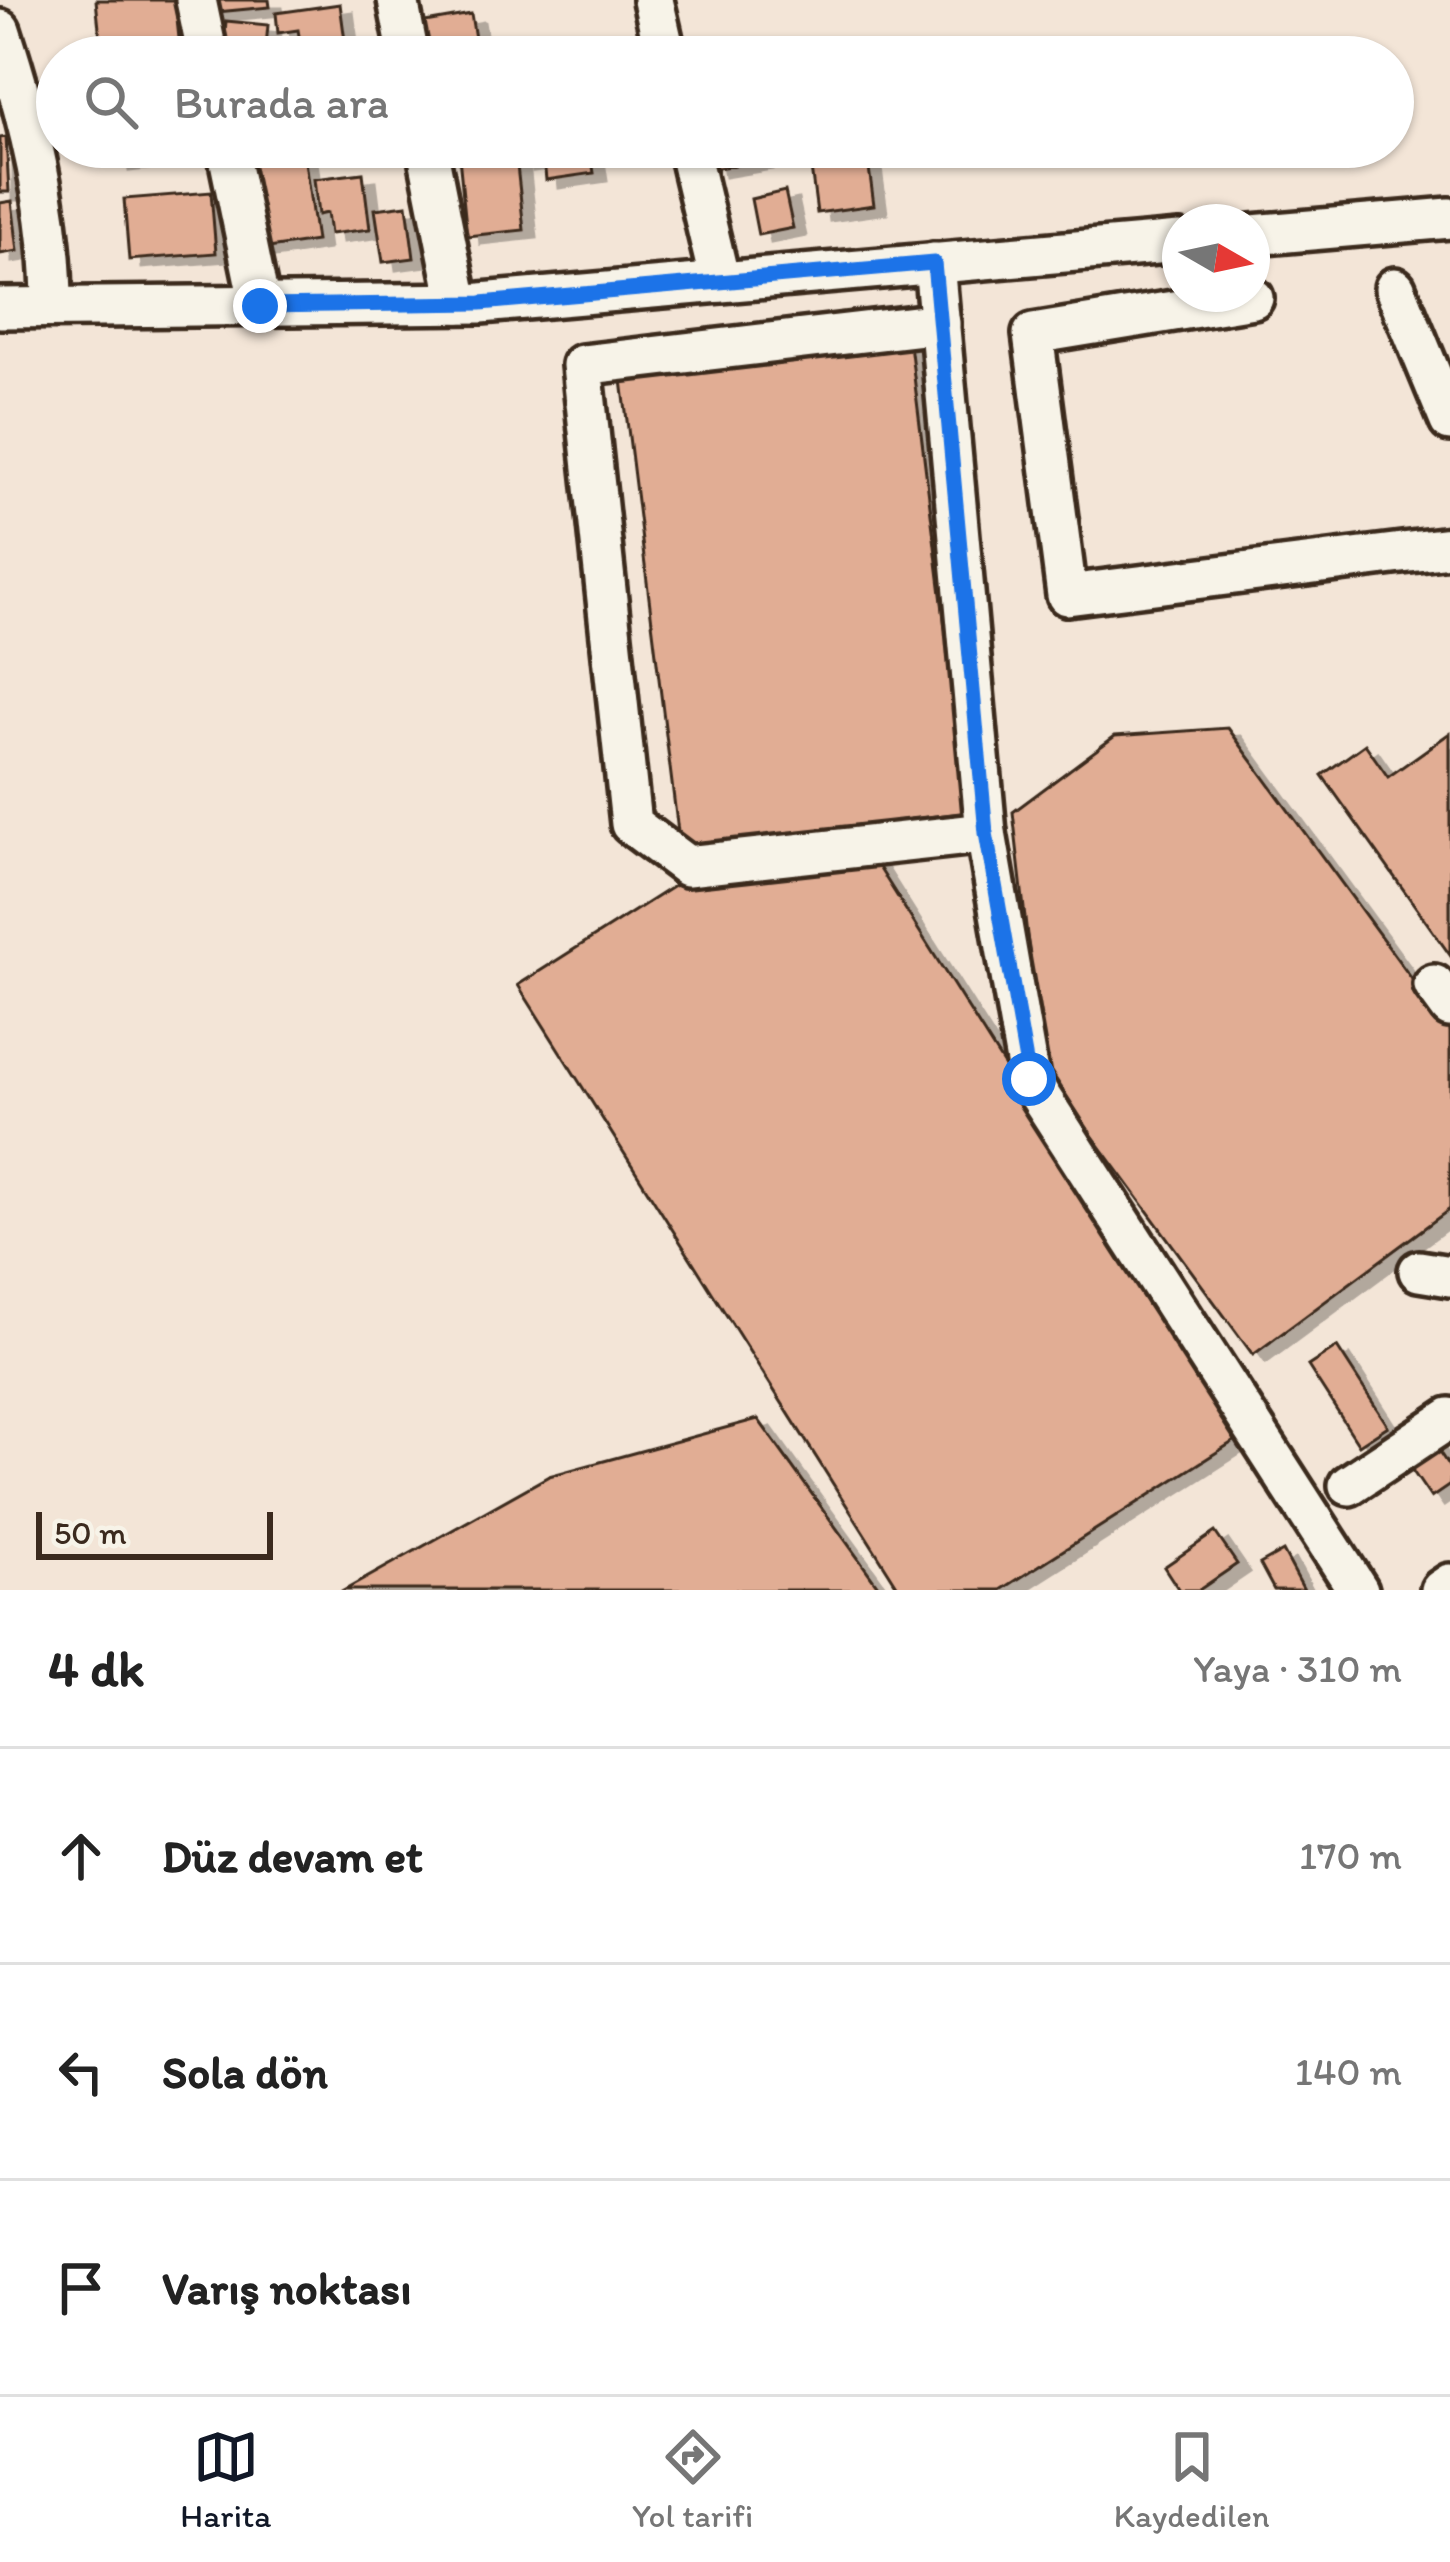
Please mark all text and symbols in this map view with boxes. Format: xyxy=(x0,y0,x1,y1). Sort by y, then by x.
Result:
search box xyxy=(36,36,1414,168)
icon: search xyxy=(78,69,144,135)
text: Burada ara xyxy=(174,75,389,129)
north arrow xyxy=(1162,204,1270,312)
route end xyxy=(233,279,287,333)
route start xyxy=(1002,1052,1056,1106)
scale bar xyxy=(36,1506,273,1559)
text: 50 m xyxy=(54,1513,127,1552)
text: 4 dk xyxy=(48,1638,144,1699)
text: Yaya · 310 m xyxy=(1193,1645,1402,1692)
icon: ahead xyxy=(48,1823,114,1889)
text: Düz devam et xyxy=(162,1829,423,1883)
text: 170 m xyxy=(1299,1832,1402,1879)
icon: left xyxy=(48,2039,114,2105)
text: Sola dön xyxy=(162,2045,328,2099)
text: 140 m xyxy=(1295,2048,1402,2095)
icon: arrive xyxy=(48,2255,114,2321)
text: Varış noktası xyxy=(162,2261,411,2315)
tab: Harita xyxy=(180,2424,271,2535)
tab: Yol tarifi xyxy=(632,2424,753,2535)
tab: Kaydedilen xyxy=(1114,2424,1270,2535)

